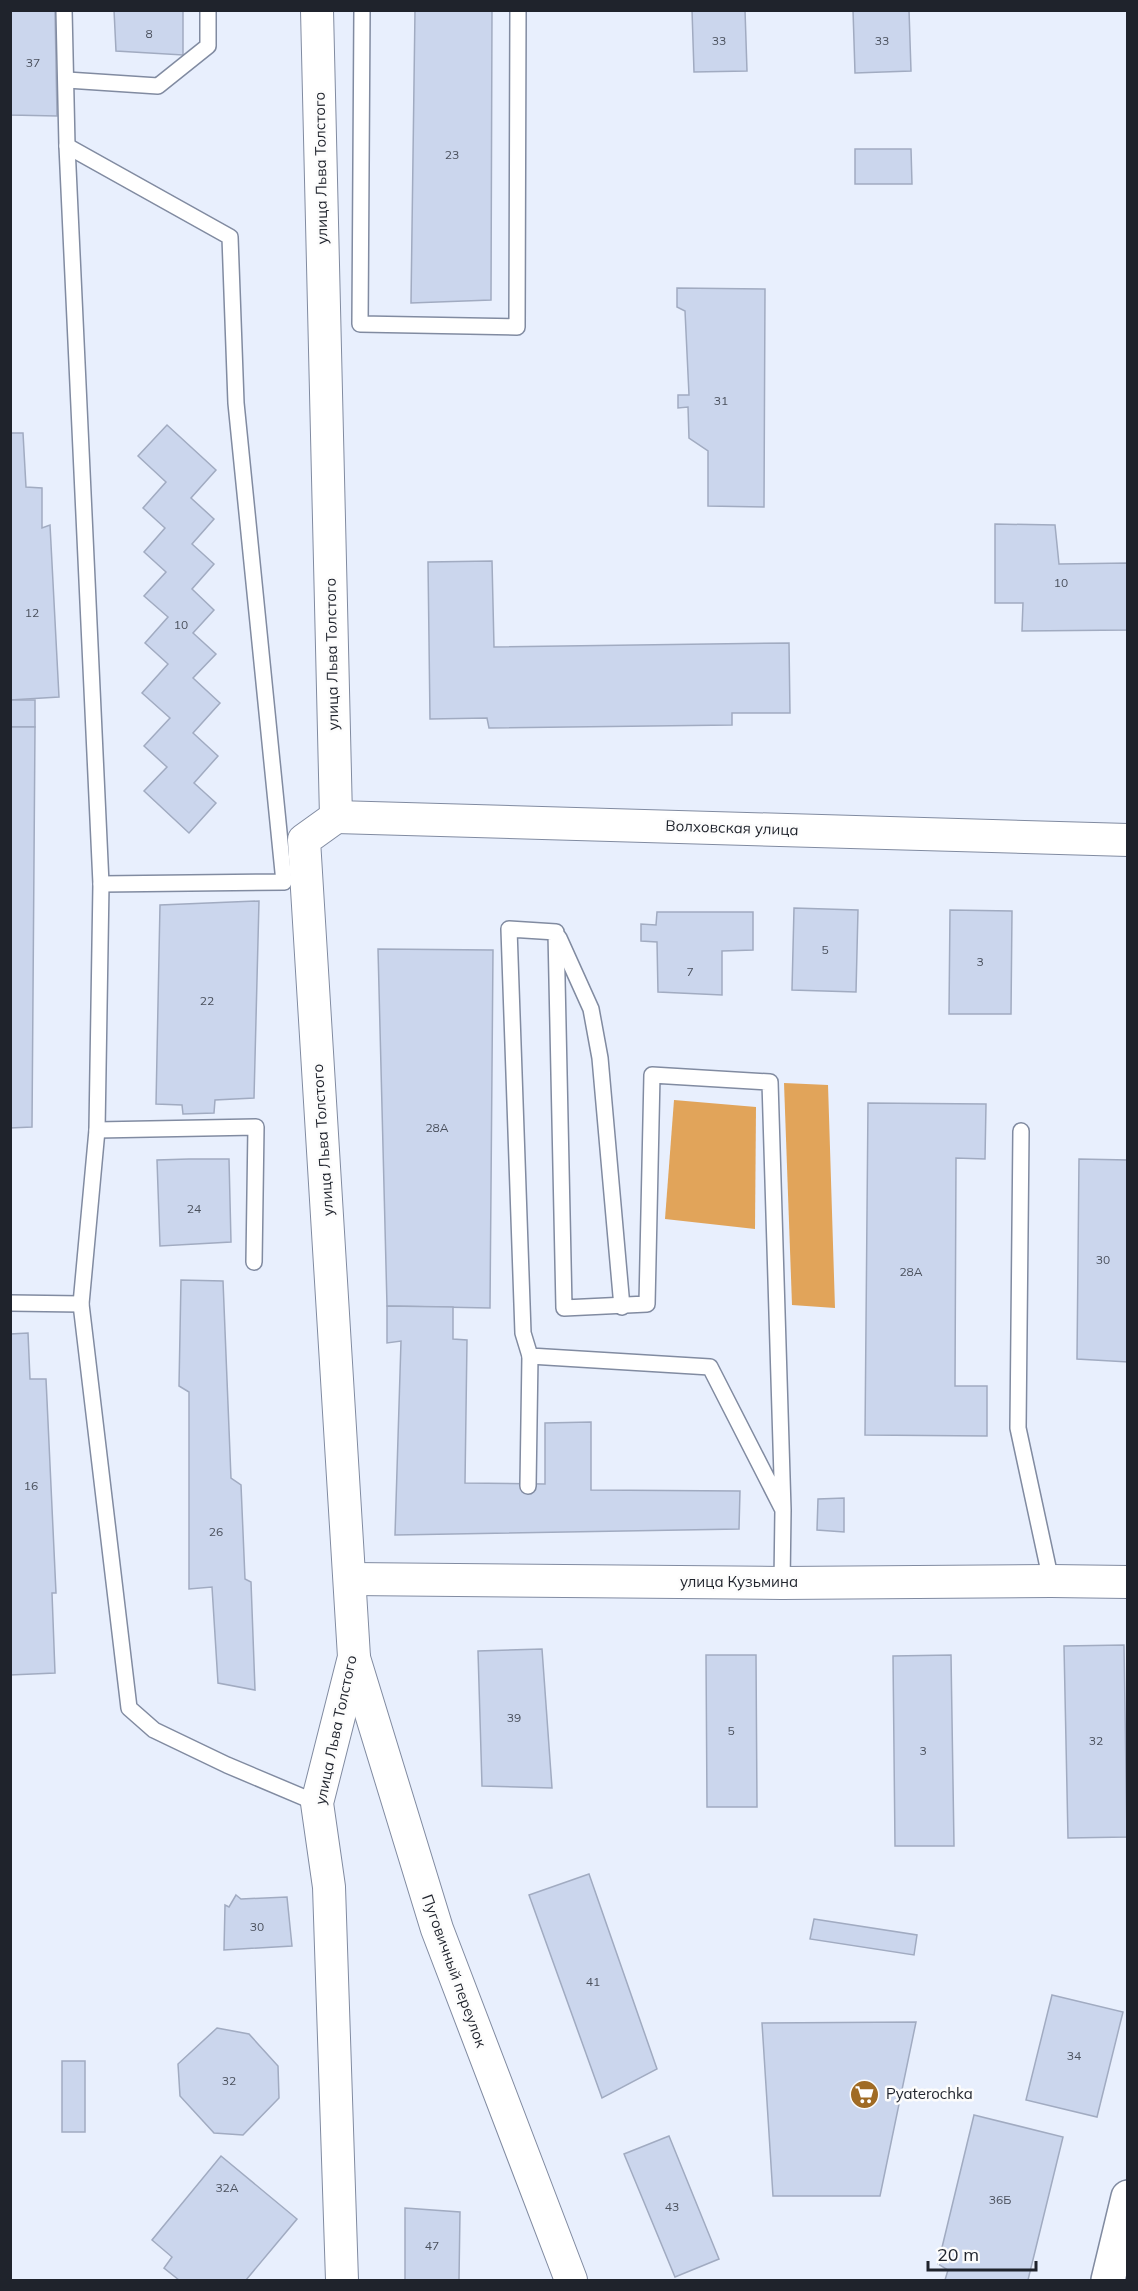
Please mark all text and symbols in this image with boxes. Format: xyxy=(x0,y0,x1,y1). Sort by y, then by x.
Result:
house number: 8 xyxy=(145,26,153,41)
house number: 33 xyxy=(712,33,726,48)
house number: 33 xyxy=(875,33,889,48)
house number: 37 xyxy=(26,55,40,70)
street label: улица Льва Толстого xyxy=(310,92,331,244)
house number: 23 xyxy=(445,147,459,162)
house number: 31 xyxy=(714,393,728,408)
house number: 10 xyxy=(1054,575,1068,590)
street label: улица Льва Толстого xyxy=(321,578,342,730)
house number: 12 xyxy=(25,605,39,620)
house number: 10 xyxy=(174,617,188,632)
street label: Волховская улица xyxy=(665,816,799,839)
house number: 5 xyxy=(821,942,829,957)
house number: 3 xyxy=(976,954,984,969)
house number: 7 xyxy=(686,964,694,979)
house number: 22 xyxy=(200,993,214,1008)
street label: улица Льва Толстого xyxy=(308,1063,337,1217)
house number: 28А xyxy=(425,1120,449,1135)
house number: 24 xyxy=(187,1201,201,1216)
house number: 30 xyxy=(1096,1252,1110,1267)
house number: 28А xyxy=(899,1264,923,1279)
house number: 16 xyxy=(24,1478,38,1493)
house number: 26 xyxy=(209,1524,223,1539)
street label: улица Кузьмина xyxy=(680,1572,798,1591)
street label: улица Льва Толстого xyxy=(310,1653,361,1806)
house number: 39 xyxy=(507,1710,521,1725)
house number: 5 xyxy=(727,1723,735,1738)
house number: 32 xyxy=(1089,1733,1103,1748)
house number: 3 xyxy=(919,1743,927,1758)
street label: Пуговичный переулок xyxy=(418,1892,491,2051)
house number: 30 xyxy=(250,1919,264,1934)
house number: 41 xyxy=(586,1974,600,1989)
house number: 34 xyxy=(1067,2048,1081,2063)
house number: 32 xyxy=(222,2073,236,2088)
supermarket icon: Pyaterochka xyxy=(849,2078,881,2110)
place label: Pyaterochka xyxy=(886,2084,973,2103)
house number: 32А xyxy=(215,2180,239,2195)
house number: 36Б xyxy=(989,2192,1011,2207)
house number: 43 xyxy=(665,2199,679,2214)
scale bar xyxy=(928,2234,1036,2272)
house number: 47 xyxy=(425,2238,439,2253)
text: 20 m xyxy=(937,2243,979,2266)

